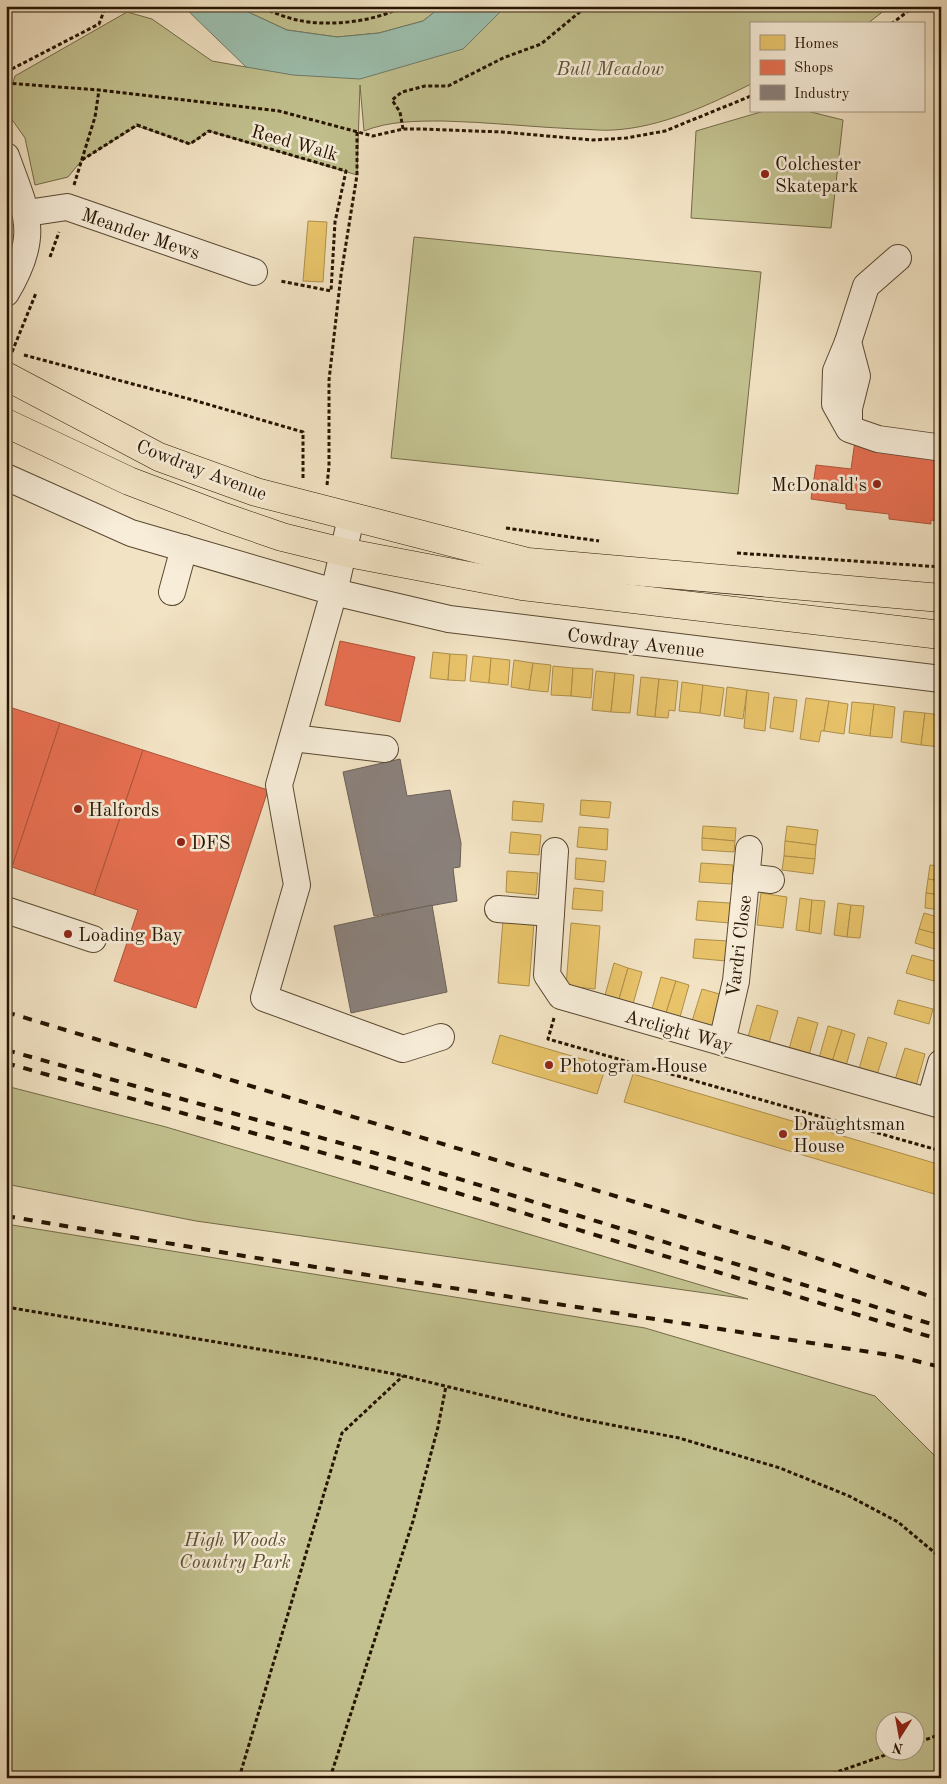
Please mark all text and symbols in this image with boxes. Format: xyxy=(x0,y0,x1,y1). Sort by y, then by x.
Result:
legend xyxy=(750,22,924,112)
text: Homes xyxy=(794,37,839,52)
park label: Bull Meadow xyxy=(555,61,664,80)
text: Shops xyxy=(794,61,833,76)
text: Industry xyxy=(794,87,850,102)
street label: Reed Walk xyxy=(249,123,340,166)
place label: Colchester Skatepark xyxy=(775,156,861,197)
marker: Colchester Skatepark xyxy=(759,168,771,180)
street label: Meander Mews xyxy=(79,206,202,264)
street label: Cowdray Avenue xyxy=(133,438,269,505)
place label: McDonald's xyxy=(771,477,867,496)
marker: McDonald's xyxy=(871,478,883,490)
street label: Cowdray Avenue xyxy=(566,627,705,662)
place label: Halfords xyxy=(88,802,159,821)
marker: Halfords xyxy=(72,803,84,815)
place label: DFS xyxy=(191,835,230,854)
marker: DFS xyxy=(175,836,187,848)
street label: Vardri Close xyxy=(725,894,756,998)
place label: Loading Bay xyxy=(78,927,183,946)
marker: Loading Bay xyxy=(62,928,74,940)
street label: Arclight Way xyxy=(622,1008,734,1057)
place label: Photogram House xyxy=(559,1058,707,1077)
marker: Photogram House xyxy=(543,1059,555,1071)
place label: Draughtsman House xyxy=(793,1116,905,1157)
marker: Draughtsman House xyxy=(777,1128,789,1140)
park label: High Woods Country Park xyxy=(179,1532,291,1573)
north arrow xyxy=(874,1712,924,1762)
text: N xyxy=(891,1740,904,1756)

